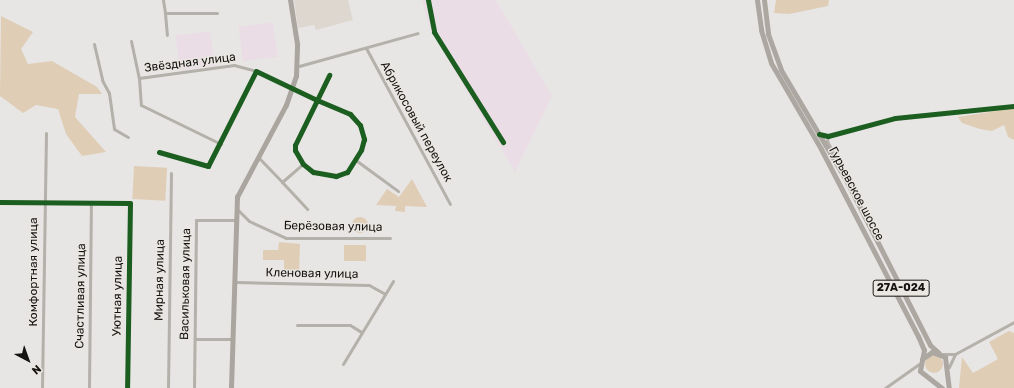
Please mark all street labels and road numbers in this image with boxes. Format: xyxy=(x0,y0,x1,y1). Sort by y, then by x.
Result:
street label: Звёздная улица xyxy=(143,50,237,76)
street label: Абрикосовый переулок xyxy=(377,59,455,185)
street label: Гурьевское шоссе xyxy=(825,145,887,243)
street label: Комфортная улица xyxy=(27,217,41,327)
street label: Берёзовая улица xyxy=(284,219,382,235)
street label: Васильковая улица xyxy=(178,228,194,340)
street label: Мирная улица xyxy=(152,239,168,321)
street label: Счастливая улица xyxy=(73,243,89,349)
street label: Уютная улица xyxy=(110,256,126,336)
street label: Кленовая улица xyxy=(265,266,359,282)
road number: 27А-024 xyxy=(872,279,930,297)

